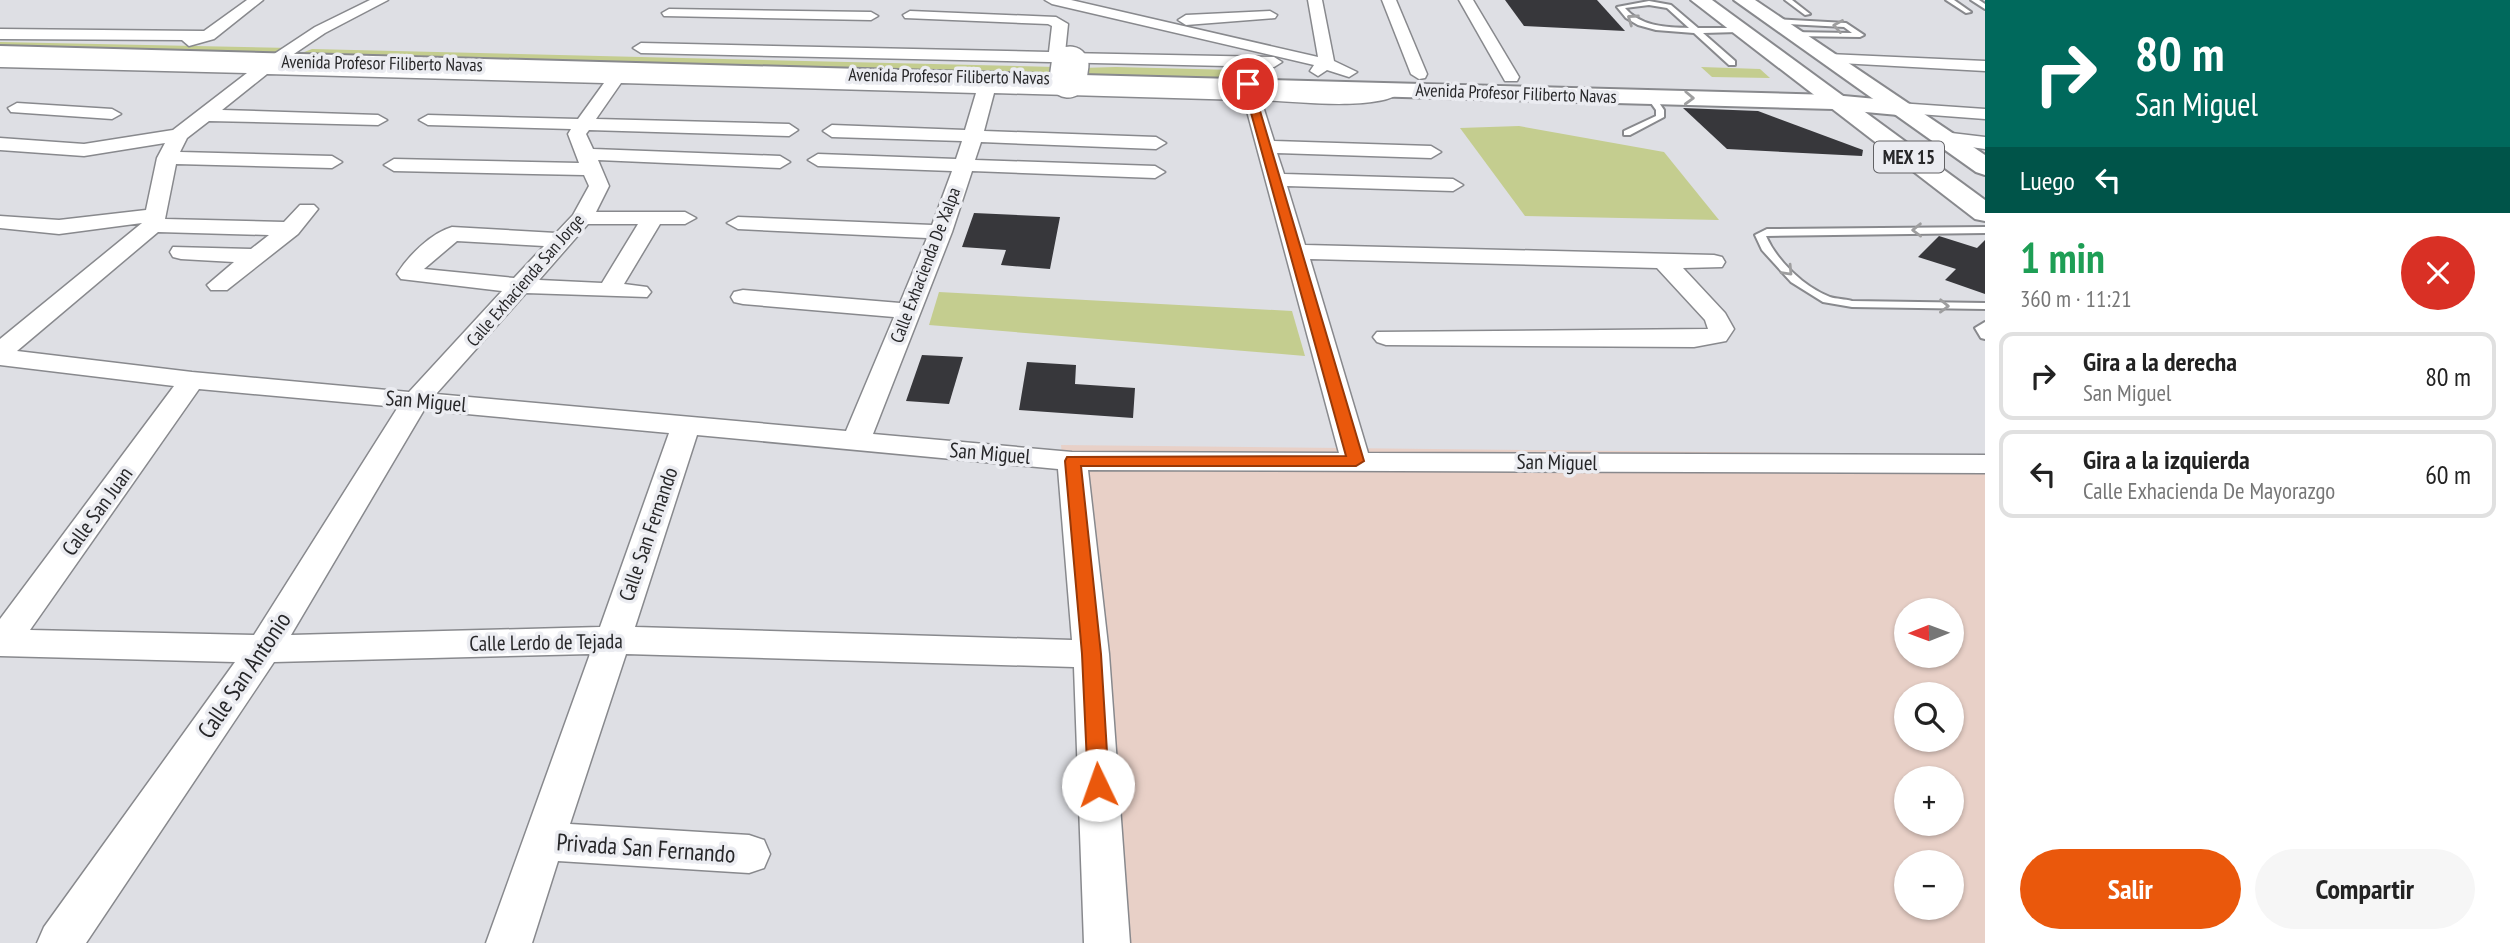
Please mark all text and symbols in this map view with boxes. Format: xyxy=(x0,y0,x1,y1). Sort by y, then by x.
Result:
one-way arrow xyxy=(1627,15,1640,27)
one-way arrow xyxy=(1832,19,1844,34)
text: 80 m xyxy=(2135,21,2224,85)
icon: right xyxy=(2020,28,2111,119)
street label: Avenida Profesor Filiberto Navas xyxy=(281,50,483,76)
pin xyxy=(1218,54,1278,114)
street label: Avenida Profesor Filiberto Navas xyxy=(848,63,1050,89)
icon: arrive xyxy=(1229,65,1267,103)
street label: Avenida Profesor Filiberto Navas xyxy=(1415,78,1617,108)
text: San Miguel xyxy=(2135,83,2258,125)
one-way arrow xyxy=(1684,90,1695,105)
road number: MEX 15 xyxy=(1874,141,1944,172)
icon: left xyxy=(2089,161,2127,199)
text: Luego xyxy=(2020,164,2075,197)
street label: Calle Exhacienda De Xalpa xyxy=(885,184,965,346)
street label: Calle Exhacienda San Jorge xyxy=(461,209,589,351)
one-way arrow xyxy=(1911,222,1922,238)
text: 1 min xyxy=(2020,230,2105,285)
button: close xyxy=(2401,236,2475,310)
one-way arrow xyxy=(1780,263,1792,276)
text: 360 m · 11:21 xyxy=(2020,284,2132,313)
one-way arrow xyxy=(1939,298,1950,313)
text: Gira a la derecha xyxy=(2083,345,2237,378)
icon: right xyxy=(2024,357,2062,395)
text: 80 m xyxy=(2425,360,2471,393)
text: San Miguel xyxy=(2083,378,2171,407)
street label: San Miguel xyxy=(385,384,467,418)
street label: San Miguel xyxy=(949,436,1031,470)
text: Gira a la izquierda xyxy=(2083,443,2250,476)
street label: San Miguel xyxy=(1516,448,1598,476)
icon: left xyxy=(2024,455,2062,493)
text: 60 m xyxy=(2425,458,2471,491)
street label: Calle San Juan xyxy=(56,461,138,561)
street label: Calle San Fernando xyxy=(612,463,684,605)
text: Calle Exhacienda De Mayorazgo xyxy=(2083,476,2335,505)
north arrow xyxy=(1894,598,1964,668)
map controls xyxy=(1894,598,1964,920)
street label: Calle San Antonio xyxy=(190,606,298,744)
street label: Calle Lerdo de Tejada xyxy=(469,627,623,657)
button: search xyxy=(1894,682,1964,752)
position arrow xyxy=(1061,748,1135,822)
button: + xyxy=(1894,766,1964,836)
street label: Privada San Fernando xyxy=(555,826,737,870)
button: Salir xyxy=(2020,849,2241,929)
button: Compartir xyxy=(2255,849,2475,929)
button: − xyxy=(1894,850,1964,920)

